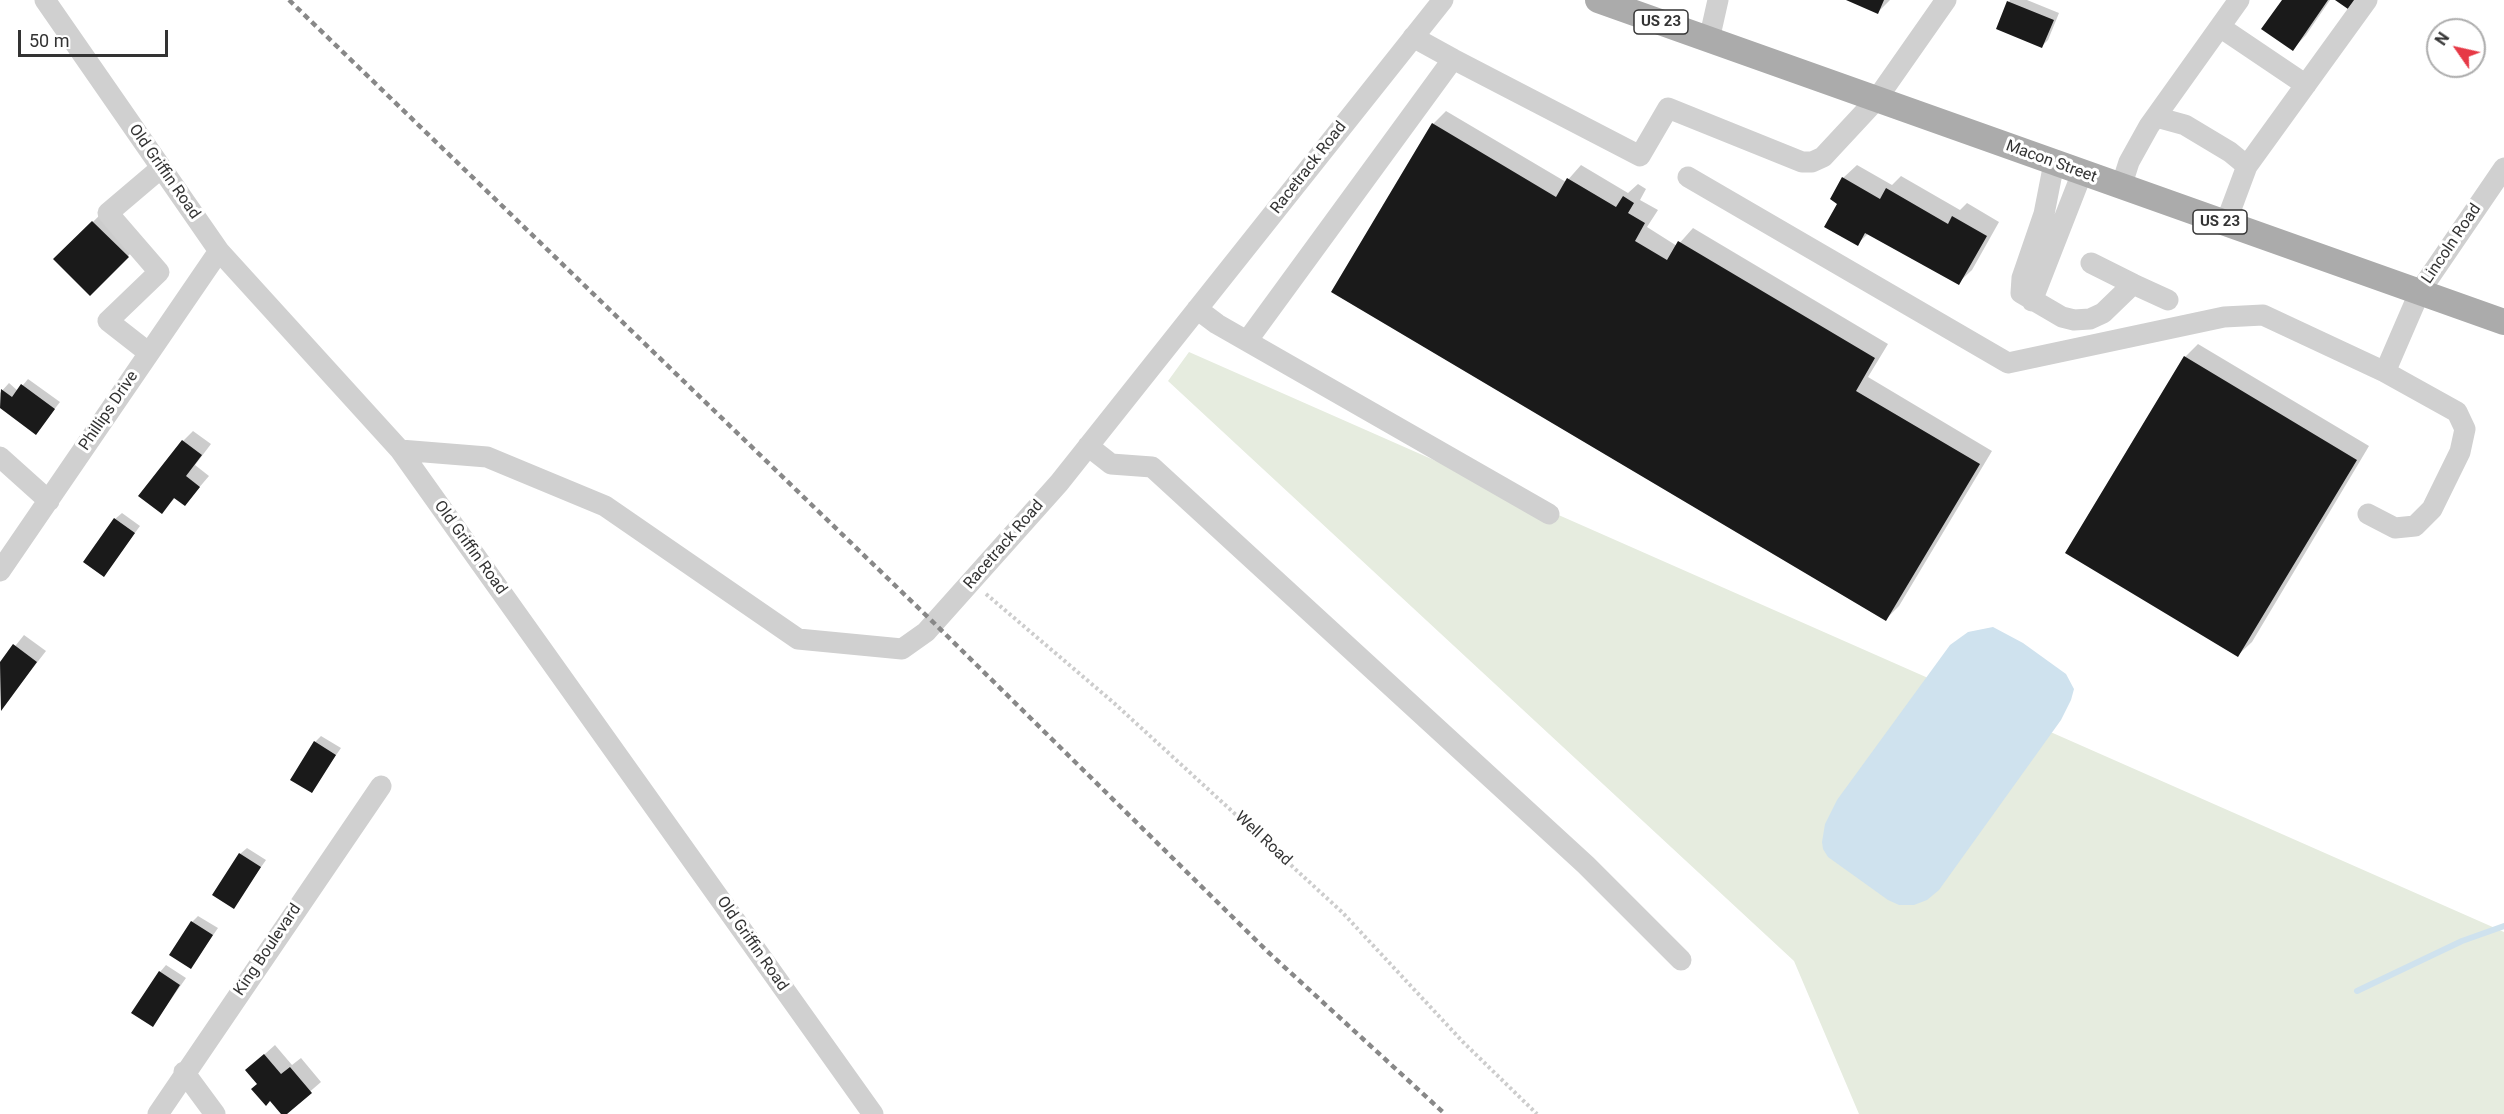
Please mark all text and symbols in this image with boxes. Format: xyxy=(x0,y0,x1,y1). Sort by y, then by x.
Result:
road number: US 23 xyxy=(1634,10,1688,34)
scale bar xyxy=(21,18,171,56)
north arrow xyxy=(2426,18,2486,78)
text: N xyxy=(2431,29,2453,49)
text: 50 m xyxy=(29,30,69,51)
street label: Racetrack Road xyxy=(1267,118,1351,218)
street label: Old Griffin Road xyxy=(124,121,204,223)
street label: Macon Street xyxy=(2003,137,2099,187)
street label: Lincoln Road xyxy=(2418,200,2486,288)
road number: US 23 xyxy=(2193,210,2247,234)
street label: Phillips Drive xyxy=(75,368,143,454)
street label: Old Griffin Road xyxy=(430,497,510,599)
street label: Racetrack Road xyxy=(960,497,1048,593)
street label: Well Road xyxy=(1231,808,1295,870)
street label: Old Griffin Road xyxy=(712,893,792,995)
street label: King Boulevard xyxy=(230,900,306,1000)

